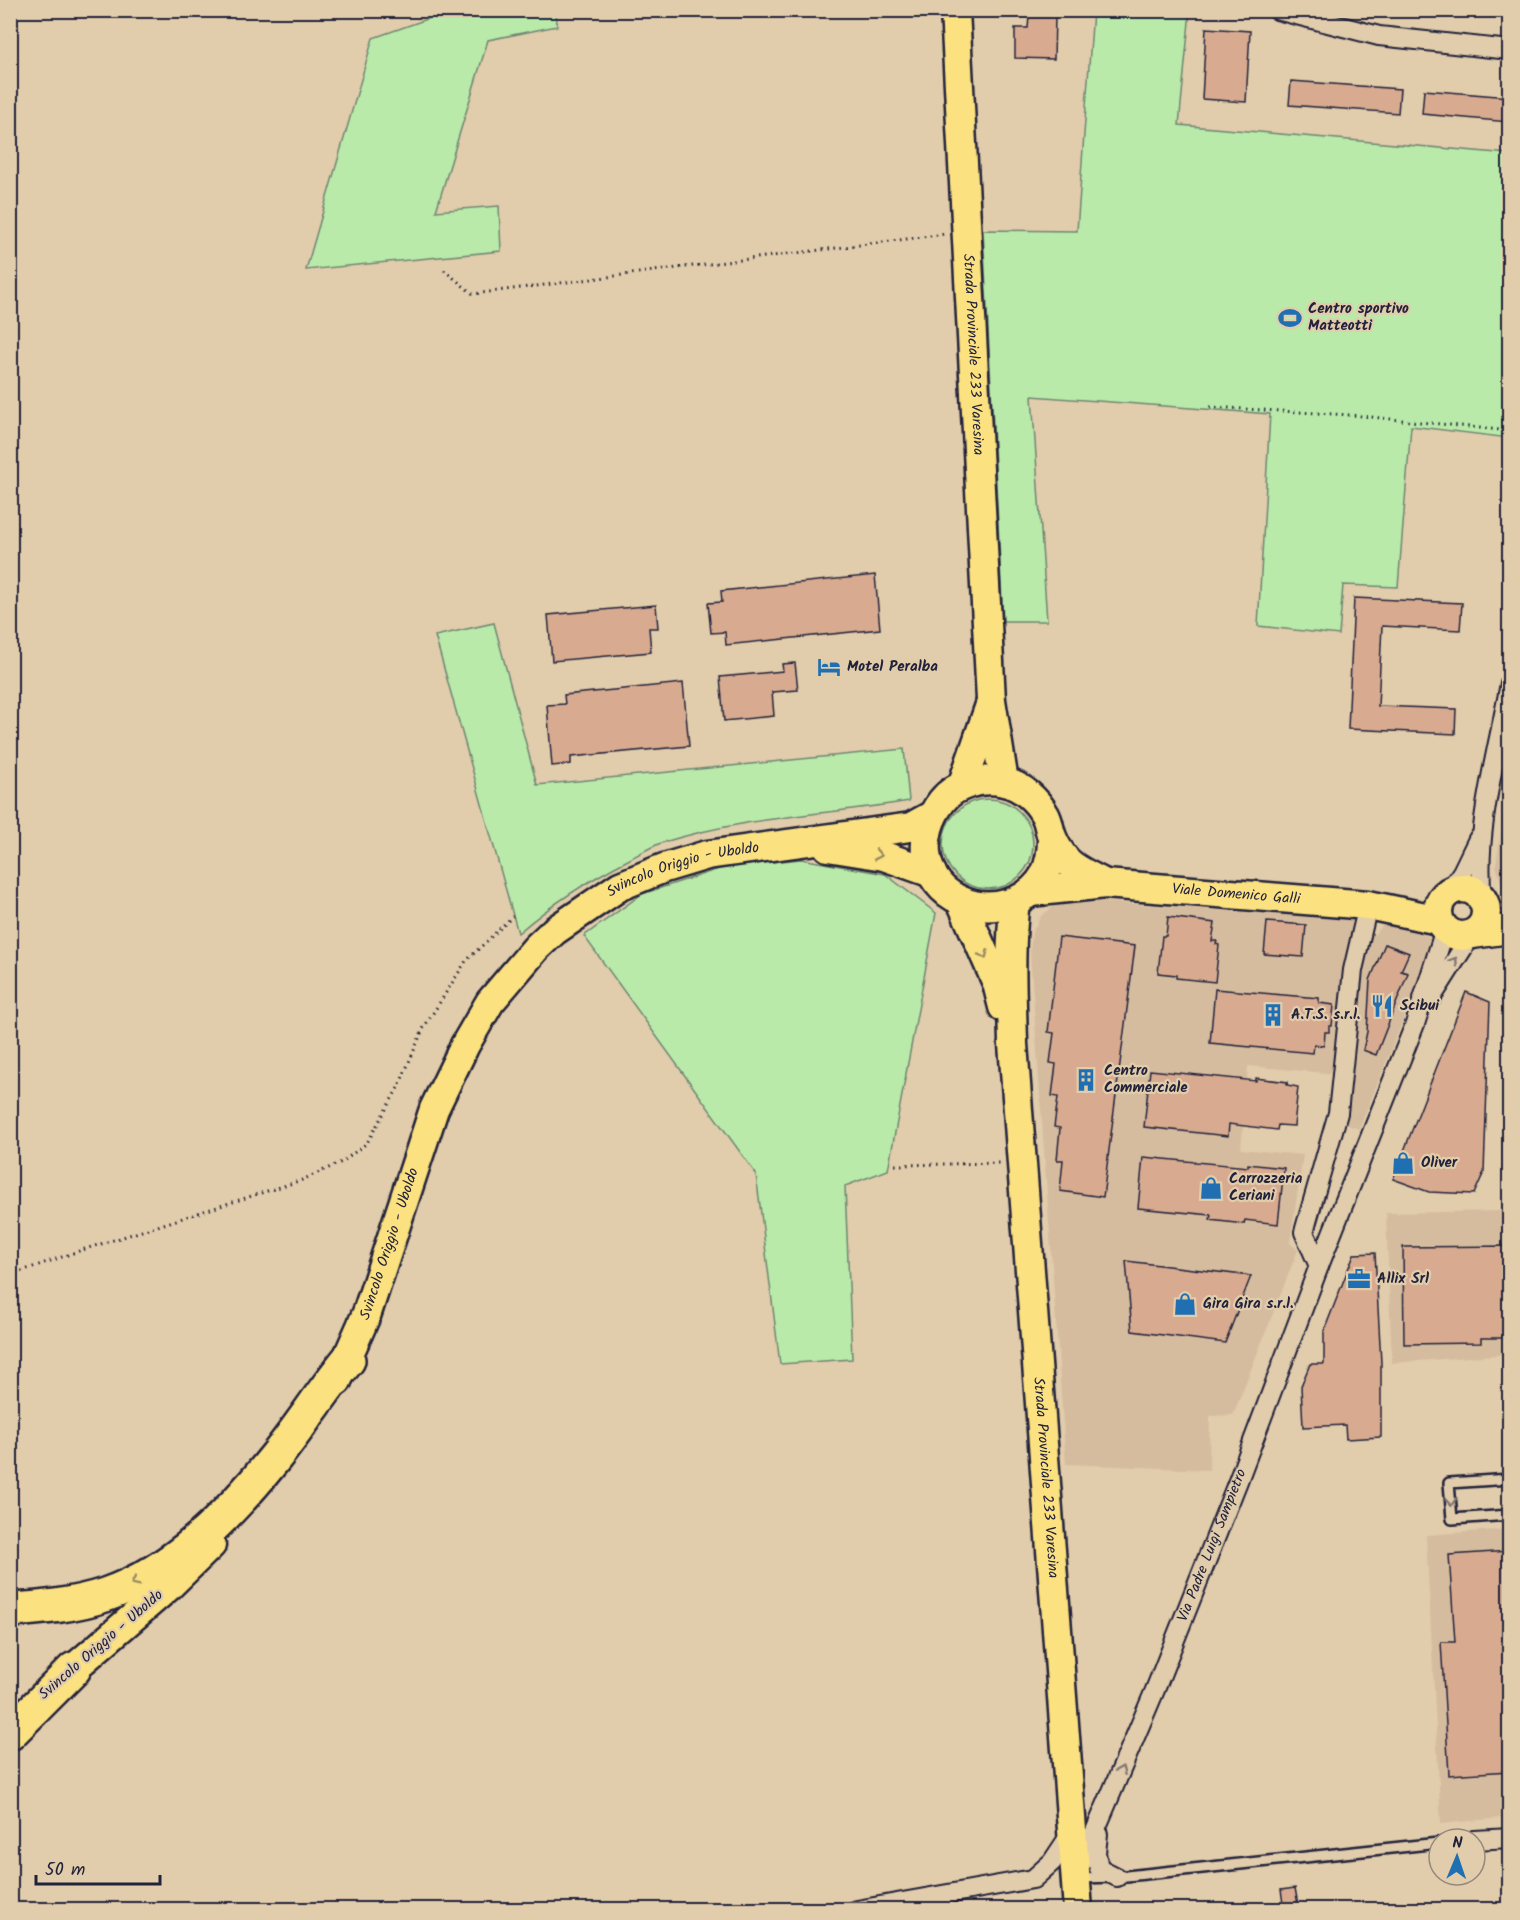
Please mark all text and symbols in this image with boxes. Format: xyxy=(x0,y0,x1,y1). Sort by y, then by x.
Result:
street label: Strada Provinciale 233 Varesina xyxy=(956,253,990,456)
place label: Centro sportivo Matteotti xyxy=(1308,297,1409,338)
sports icon: Centro sportivo Matteotti xyxy=(1277,305,1303,331)
hotel icon: Motel Peralba xyxy=(816,654,842,680)
place label: Motel Peralba xyxy=(847,655,938,679)
street label: Svincolo Origgio - Uboldo xyxy=(602,836,761,904)
one-way arrow xyxy=(872,848,882,861)
street label: Viale Domenico Galli xyxy=(1171,877,1303,912)
one-way arrow xyxy=(977,948,989,959)
one-way arrow xyxy=(1447,957,1459,967)
restaurant icon: Scibui xyxy=(1369,993,1395,1019)
place label: Scibui xyxy=(1400,994,1440,1018)
building icon: A.T.S. s.r.l. xyxy=(1260,1002,1286,1028)
place label: A.T.S. s.r.l. xyxy=(1291,1003,1360,1027)
place label: Centro Commerciale xyxy=(1104,1059,1188,1100)
building icon: Centro Commerciale xyxy=(1073,1067,1099,1093)
shop icon: Oliver xyxy=(1390,1150,1416,1176)
place label: Oliver xyxy=(1421,1151,1458,1175)
street label: Svincolo Origgio - Uboldo xyxy=(353,1165,426,1324)
place label: Carrozzeria Ceriani xyxy=(1229,1167,1303,1208)
shop icon: Carrozzeria Ceriani xyxy=(1198,1175,1224,1201)
office icon: Allix Srl xyxy=(1346,1266,1372,1292)
place label: Allix Srl xyxy=(1377,1267,1429,1291)
shop icon: Gira Gira s.r.l. xyxy=(1172,1291,1198,1317)
place label: Gira Gira s.r.l. xyxy=(1203,1292,1294,1316)
street label: Strada Provinciale 233 Varesina xyxy=(1026,1376,1065,1579)
street label: Via Padre Luigi Sampietro xyxy=(1171,1465,1254,1626)
one-way arrow xyxy=(1444,1497,1457,1506)
one-way arrow xyxy=(131,1574,142,1586)
street label: Svincolo Origgio - Uboldo xyxy=(33,1584,169,1706)
one-way arrow xyxy=(1114,1765,1126,1776)
north arrow xyxy=(1427,1827,1487,1887)
text: N xyxy=(1452,1831,1463,1856)
scale bar xyxy=(36,1848,160,1886)
text: 50 m xyxy=(45,1856,85,1885)

